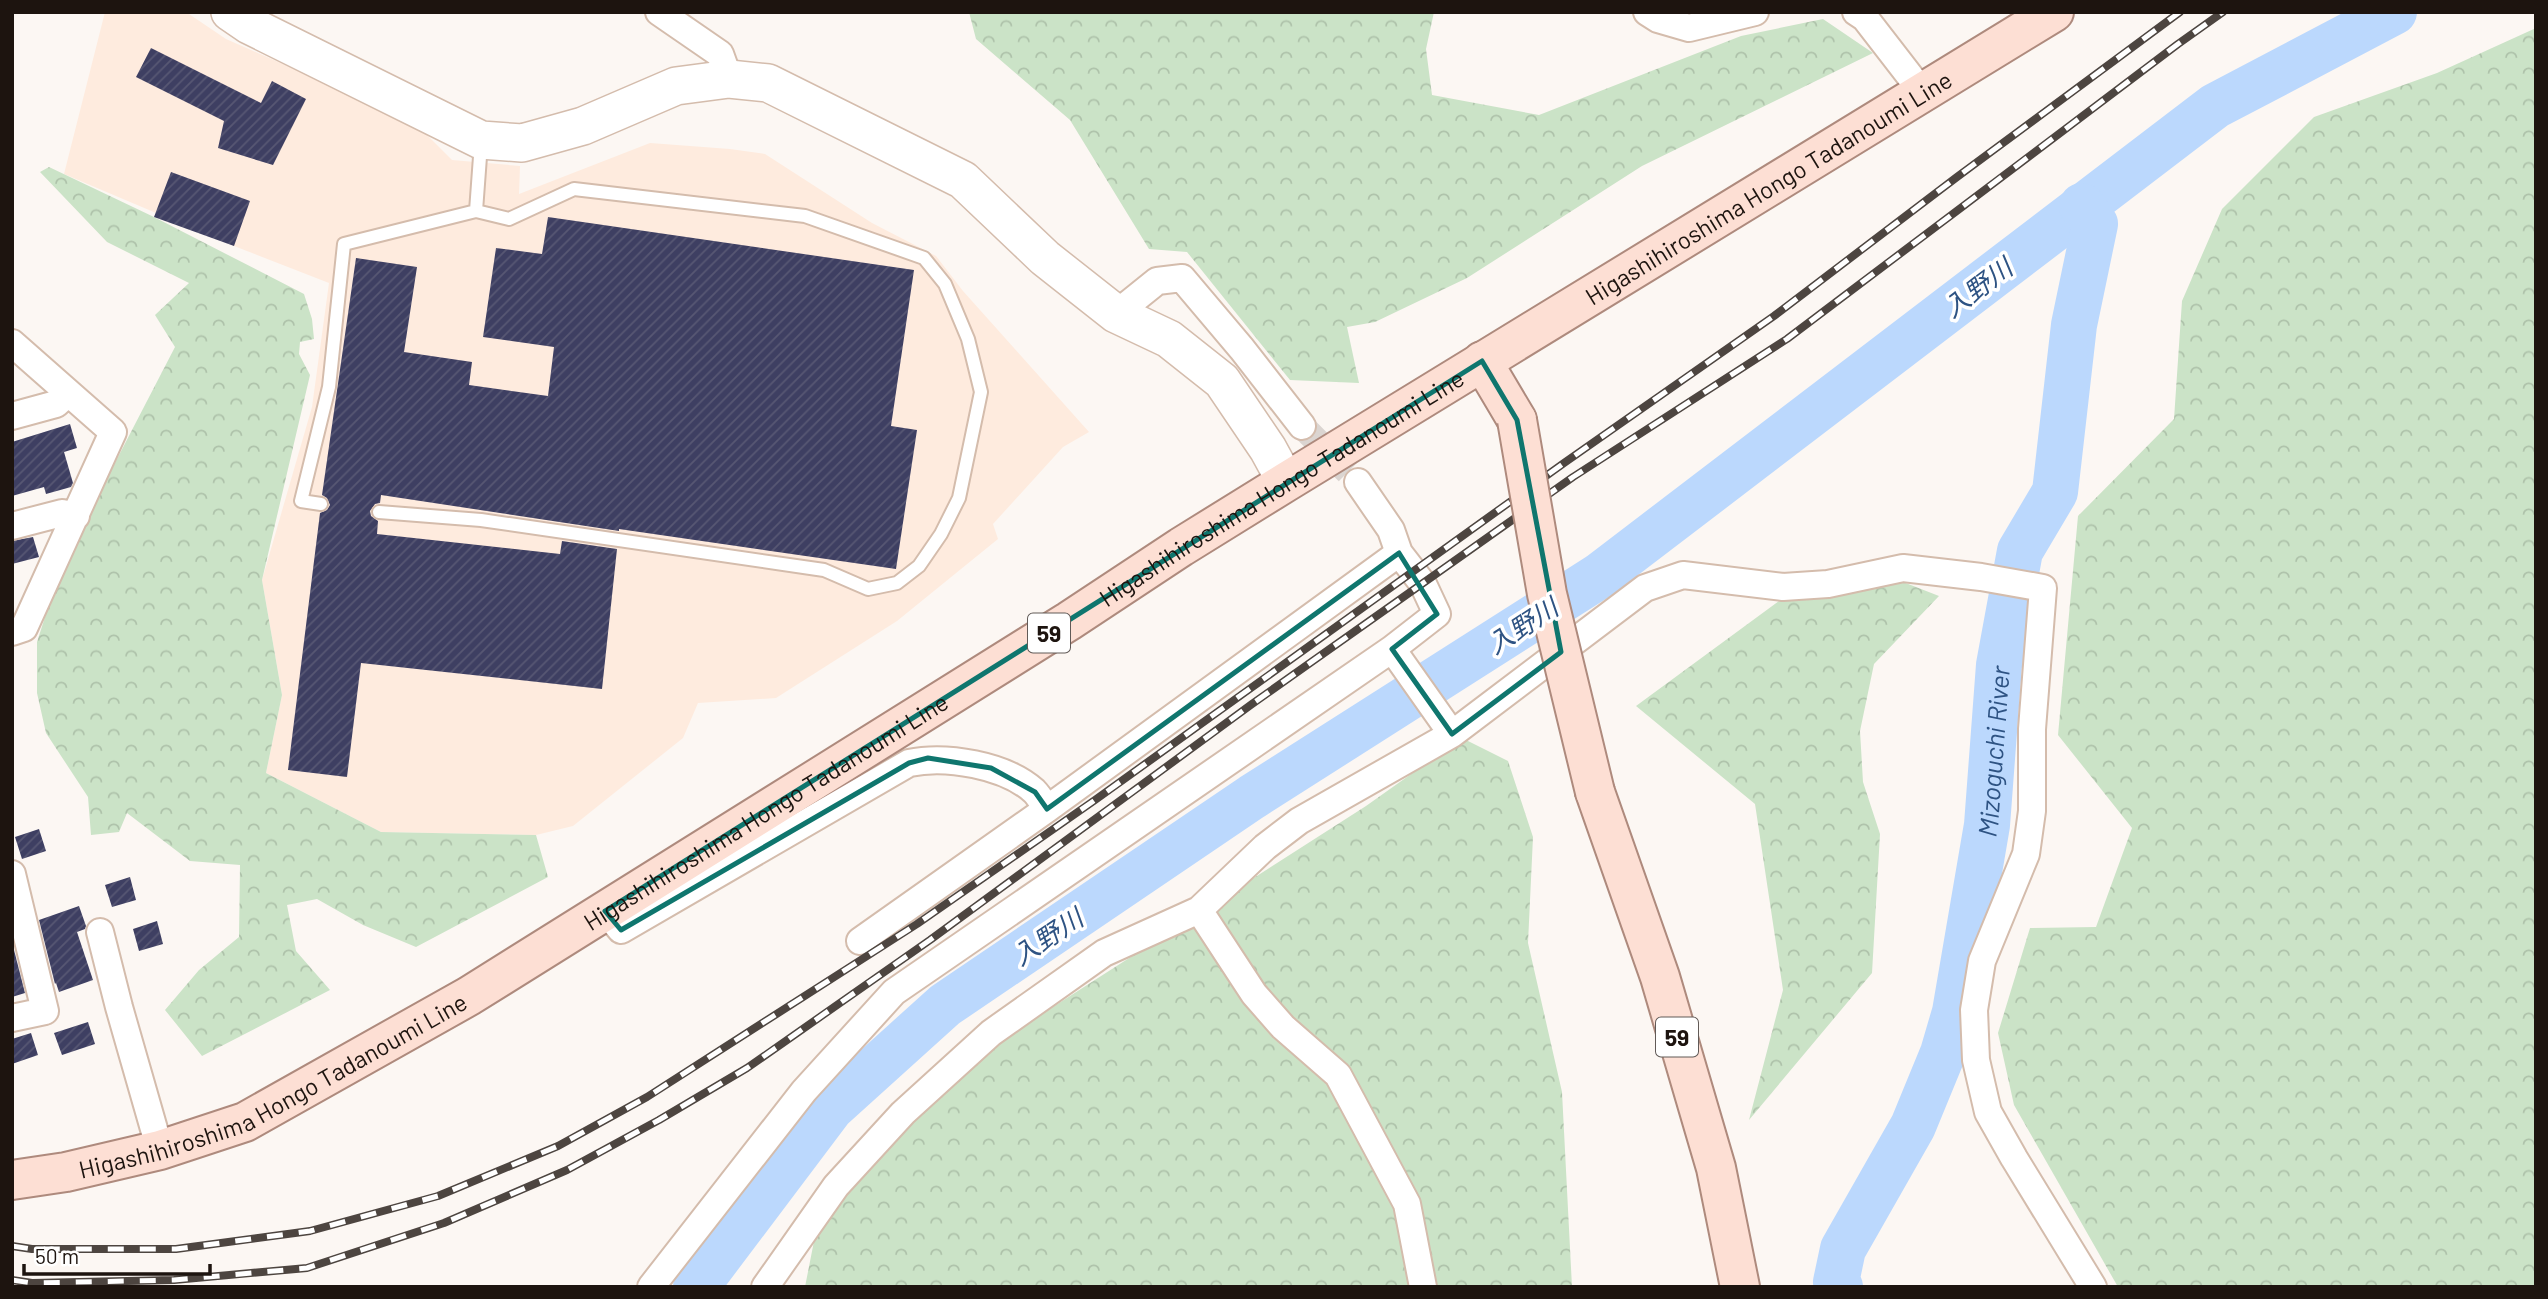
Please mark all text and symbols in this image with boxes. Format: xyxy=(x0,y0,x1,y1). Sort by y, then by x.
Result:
street label: Higashihiroshima Hongo Tadanoumi Line xyxy=(1580,64,1956,310)
water label: 入野川 xyxy=(1937,249,2020,323)
street label: Higashihiroshima Hongo Tadanoumi Line xyxy=(1093,363,1469,612)
water label: 入野川 xyxy=(1481,589,1566,659)
road number: 59 xyxy=(1028,614,1070,652)
water label: Mizoguchi River xyxy=(1970,664,2014,839)
street label: Higashihiroshima Hongo Tadanoumi Line xyxy=(578,686,953,936)
water label: 入野川 xyxy=(1006,900,1090,971)
street label: Higashihiroshima Hongo Tadanoumi Line xyxy=(76,986,471,1183)
road number: 59 xyxy=(1656,1018,1698,1056)
scale bar xyxy=(24,1232,210,1276)
text: 50 m xyxy=(35,1243,79,1268)

